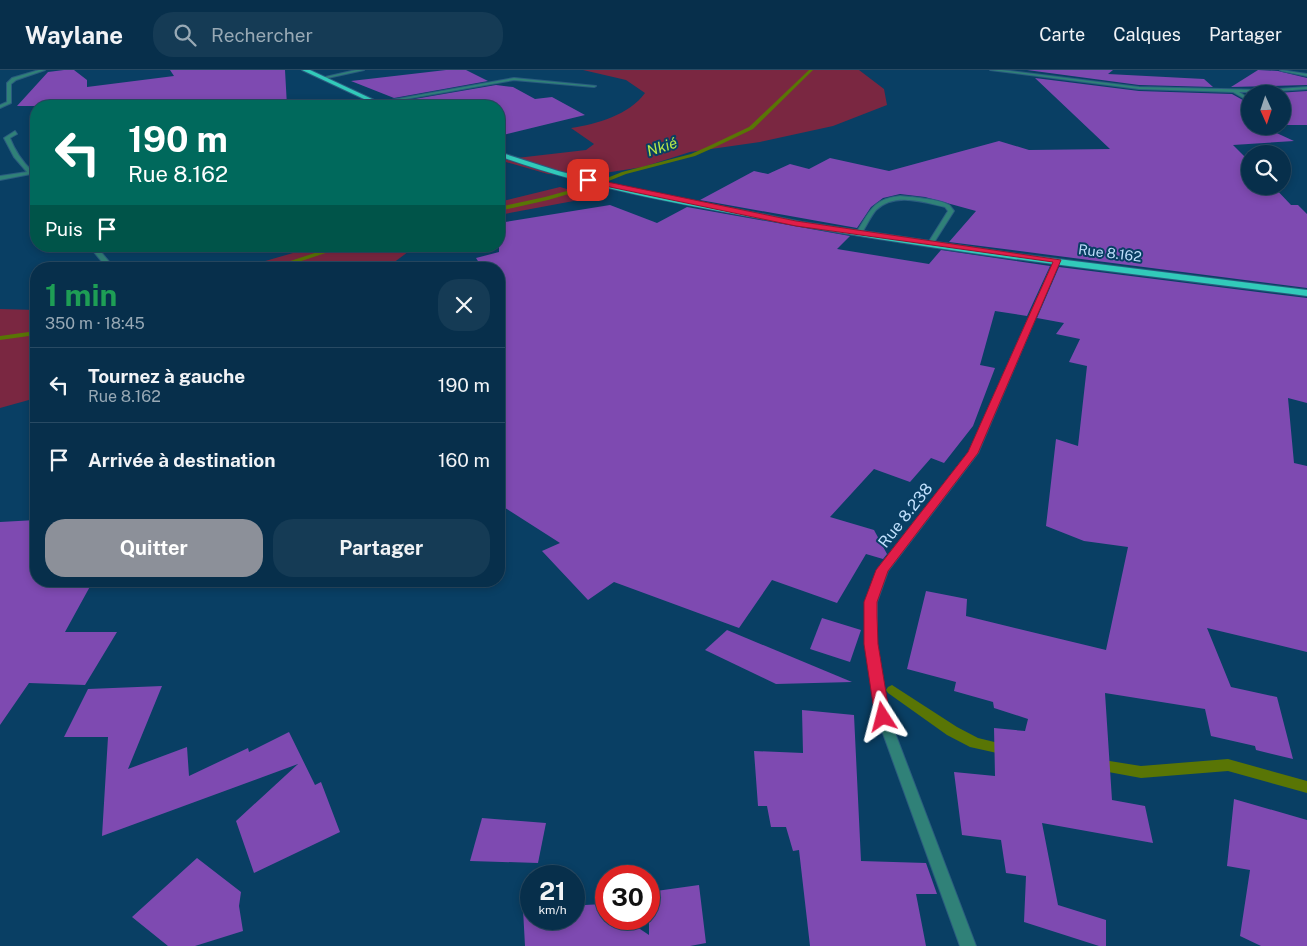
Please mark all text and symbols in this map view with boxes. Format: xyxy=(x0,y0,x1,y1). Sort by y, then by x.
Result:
search box xyxy=(153,12,503,57)
text: Waylane xyxy=(25,21,123,49)
icon: search xyxy=(171,21,199,49)
text: Rechercher xyxy=(211,24,313,46)
text: Carte xyxy=(1039,24,1085,45)
text: Calques xyxy=(1113,24,1181,45)
text: Partager xyxy=(1209,24,1282,45)
north arrow xyxy=(1241,85,1291,135)
map controls xyxy=(1241,85,1291,195)
text: 190 m xyxy=(128,119,228,160)
icon: left xyxy=(45,120,110,185)
water label: Nkié xyxy=(645,134,679,159)
button: search xyxy=(1241,145,1291,195)
pin xyxy=(567,159,609,201)
text: Rue 8.162 xyxy=(128,161,228,187)
icon: arrive xyxy=(574,166,602,194)
icon: arrive xyxy=(93,215,121,243)
text: Puis xyxy=(45,218,83,240)
street label: Rue 8.162 xyxy=(1077,241,1143,265)
text: 1 min xyxy=(45,277,117,313)
button: close xyxy=(438,279,490,331)
text: 350 m · 18:45 xyxy=(45,314,145,333)
text: Tournez à gauche xyxy=(88,365,245,387)
icon: left xyxy=(45,371,73,399)
text: 190 m xyxy=(438,374,490,396)
text: Rue 8.162 xyxy=(88,387,161,406)
icon: arrive xyxy=(45,446,73,474)
text: Arrivée à destination xyxy=(88,449,276,471)
text: 160 m xyxy=(438,449,490,471)
street label: Rue 8.238 xyxy=(874,479,937,551)
button: Quitter xyxy=(45,519,263,577)
button: Partager xyxy=(273,519,490,577)
position arrow xyxy=(856,690,908,742)
speed limit sign: 30 xyxy=(595,865,660,930)
text: 21 xyxy=(539,876,566,906)
text: km/h xyxy=(538,903,567,917)

